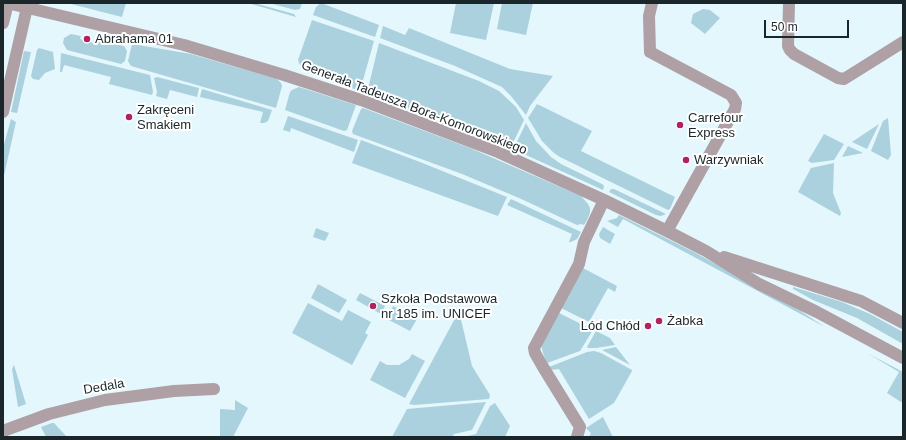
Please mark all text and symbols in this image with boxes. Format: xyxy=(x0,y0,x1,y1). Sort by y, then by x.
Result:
scale bar xyxy=(766,12,851,38)
text: 50 m xyxy=(771,20,798,34)
place label: Abrahama 01 xyxy=(95,31,173,47)
marker: Abrahama 01 xyxy=(82,34,92,44)
street label: Generała Tadeusza Bora-Komorowskiego xyxy=(299,58,529,158)
place label: Zakręceni Smakiem xyxy=(137,102,194,133)
place label: Carrefour Express xyxy=(688,110,743,141)
marker: Zakręceni Smakiem xyxy=(124,112,134,122)
marker: Carrefour Express xyxy=(675,120,685,130)
place label: Warzywniak xyxy=(694,152,764,168)
marker: Warzywniak xyxy=(681,155,691,165)
place label: Szkoła Podstawowa nr 185 im. UNICEF xyxy=(381,291,497,322)
marker: Szkoła Podstawowa nr 185 im. UNICEF xyxy=(368,301,378,311)
place label: Żabka xyxy=(667,313,703,329)
marker: Żabka xyxy=(654,316,664,326)
place label: Lód Chłód xyxy=(581,318,640,334)
marker: Lód Chłód xyxy=(643,321,653,331)
street label: Dedala xyxy=(82,376,126,398)

